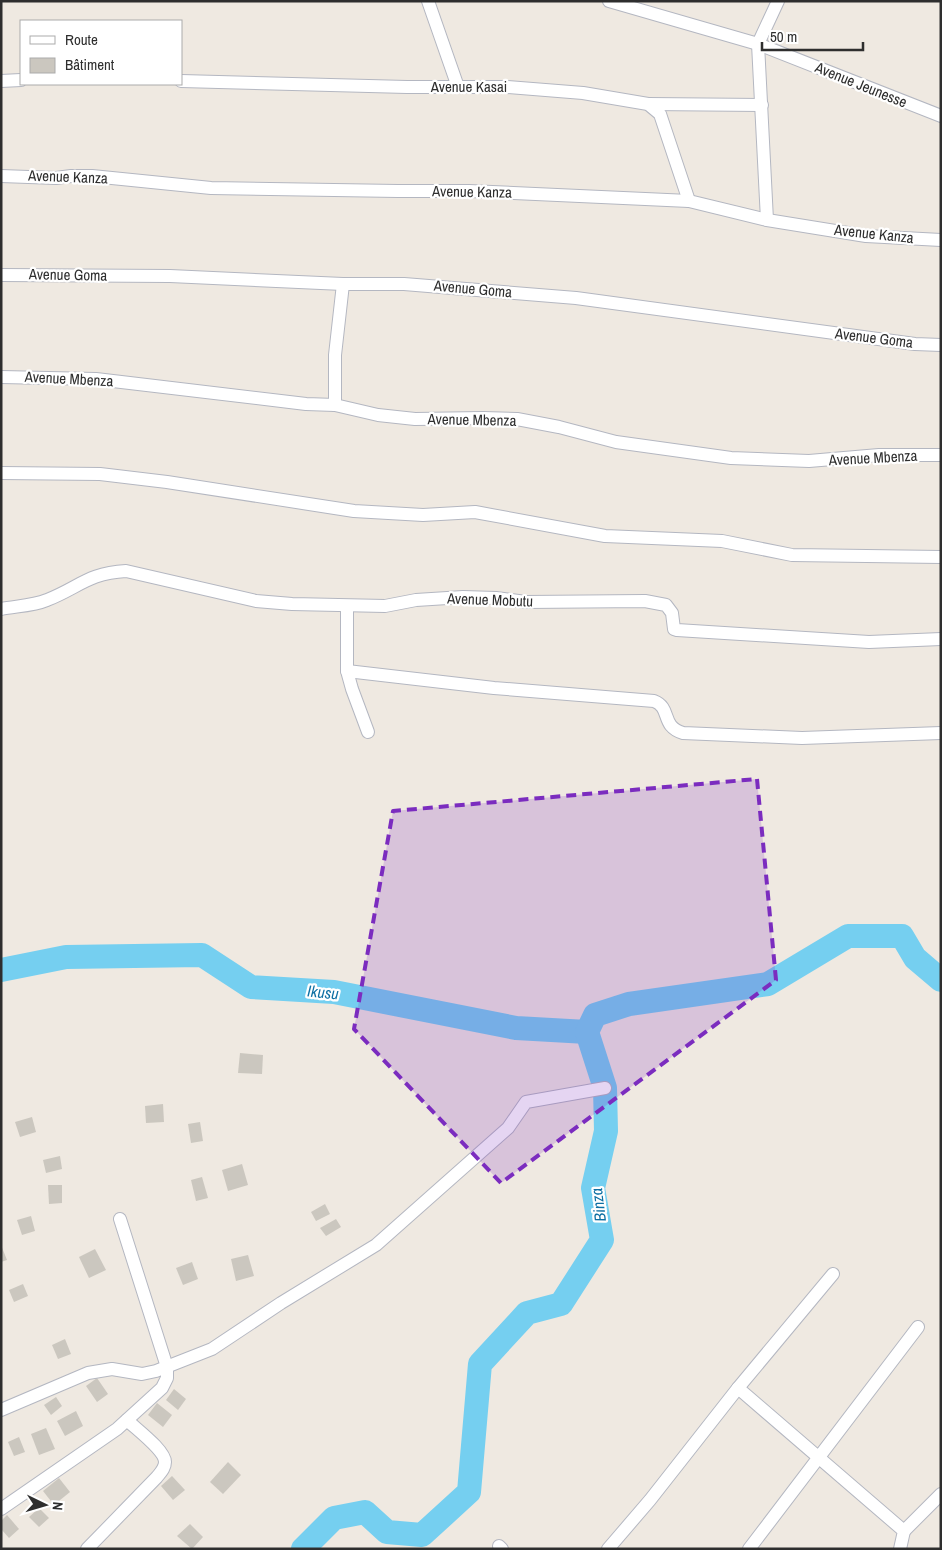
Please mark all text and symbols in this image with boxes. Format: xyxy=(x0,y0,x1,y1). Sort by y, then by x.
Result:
legend xyxy=(20,20,182,85)
scale bar xyxy=(762,20,863,52)
text: 50 m xyxy=(770,26,797,47)
text: Route xyxy=(65,29,98,50)
text: Bâtiment xyxy=(65,54,115,75)
street label: Avenue Jeunesse xyxy=(811,56,911,113)
street label: Avenue Kasai xyxy=(430,76,507,97)
street label: Avenue Kanza xyxy=(27,165,108,188)
street label: Avenue Kanza xyxy=(431,180,512,203)
street label: Avenue Kanza xyxy=(832,219,915,248)
street label: Avenue Goma xyxy=(28,263,108,286)
street label: Avenue Goma xyxy=(432,275,513,302)
street label: Avenue Goma xyxy=(833,322,914,353)
street label: Avenue Mbenza xyxy=(23,366,114,391)
street label: Avenue Mbenza xyxy=(426,408,517,431)
street label: Avenue Mbenza xyxy=(827,445,918,470)
street label: Avenue Mobutu xyxy=(446,587,533,611)
water label: Ikusu xyxy=(306,979,340,1005)
water label: Binza xyxy=(585,1187,611,1223)
north arrow xyxy=(20,1480,70,1530)
text: N xyxy=(49,1501,67,1511)

